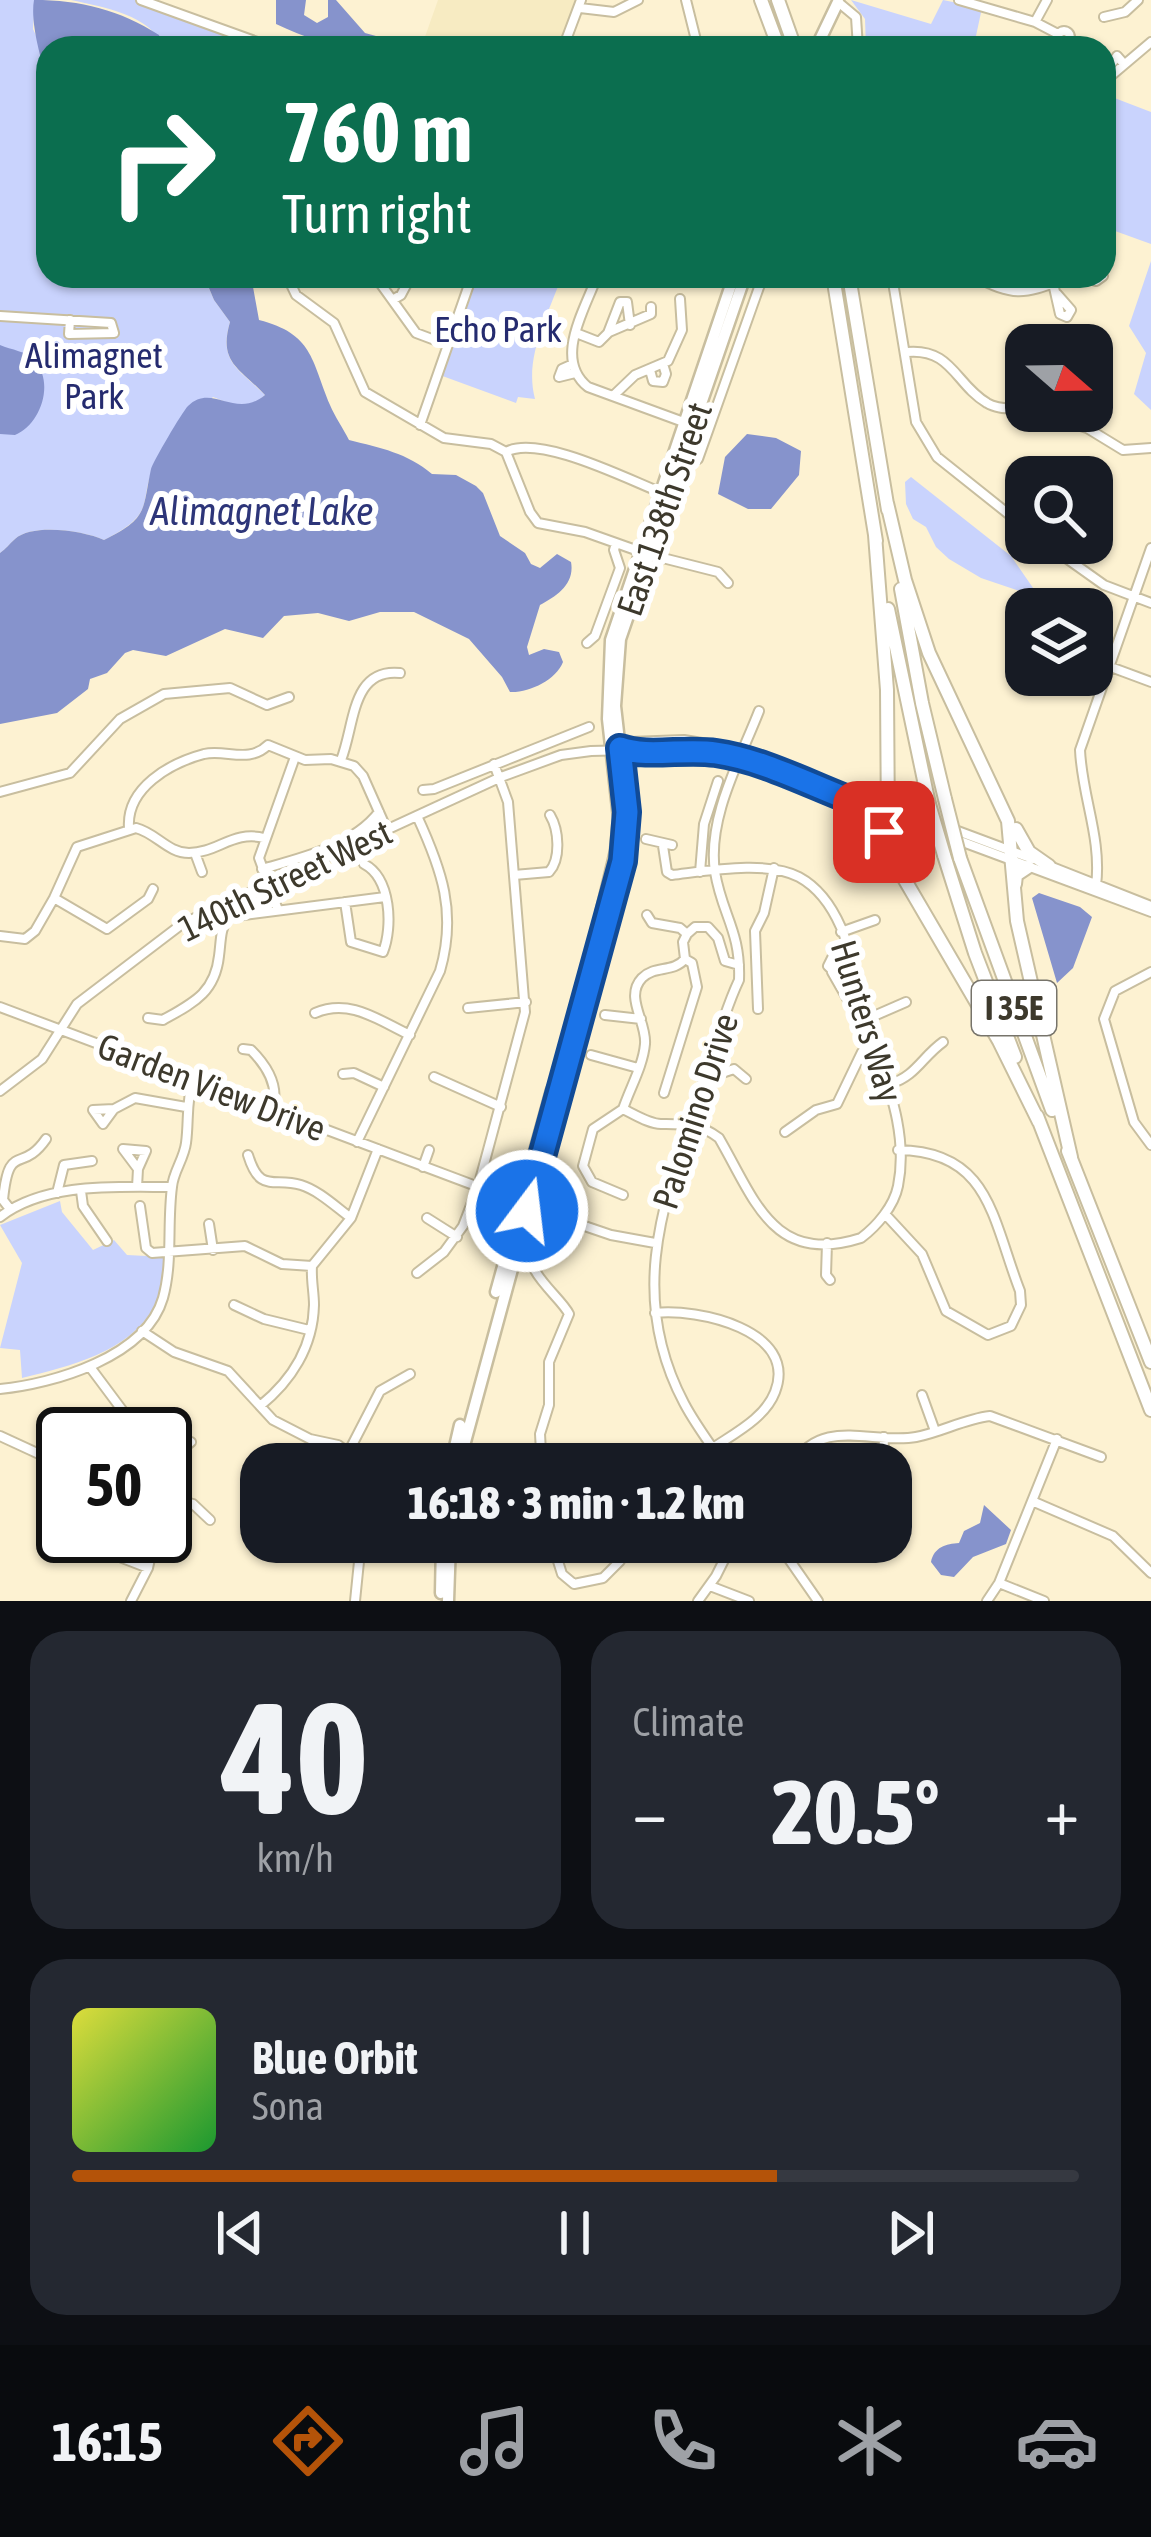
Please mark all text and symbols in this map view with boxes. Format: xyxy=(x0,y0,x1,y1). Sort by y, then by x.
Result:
icon: right xyxy=(84,84,240,240)
text: 760 m xyxy=(282,84,472,180)
text: Turn right xyxy=(282,183,472,244)
park label: Echo Park xyxy=(434,308,562,350)
north arrow xyxy=(1005,324,1113,432)
map controls xyxy=(1005,324,1113,696)
park label: Alimagnet Park xyxy=(25,334,163,417)
street label: East 138th Street xyxy=(608,397,720,621)
button: search xyxy=(1005,456,1113,564)
water label: Alimagnet Lake xyxy=(149,489,374,533)
button: layers xyxy=(1005,588,1113,696)
pin xyxy=(833,781,935,883)
icon: arrive xyxy=(851,799,917,865)
street label: 140th Street West xyxy=(172,810,398,950)
street label: Hunters Way xyxy=(823,935,911,1107)
road number: I 35E xyxy=(972,981,1056,1035)
street label: Palomino Drive xyxy=(644,1008,746,1214)
street label: Garden View Drive xyxy=(92,1024,332,1150)
position arrow xyxy=(464,1148,590,1274)
speed limit sign: 50 xyxy=(36,1407,192,1563)
text: 16:18 · 3 min · 1.2 km xyxy=(407,1477,745,1529)
text: 40 xyxy=(222,1668,369,1847)
text: Climate xyxy=(633,1700,744,1744)
text: 20.5° xyxy=(772,1760,940,1863)
text: − xyxy=(633,1773,667,1849)
text: + xyxy=(1045,1773,1079,1849)
text: km/h xyxy=(257,1836,334,1880)
text: Blue Orbit xyxy=(252,2032,418,2084)
text: Sona xyxy=(252,2084,324,2128)
icon: previous xyxy=(207,2200,273,2266)
icon: pause xyxy=(542,2200,608,2266)
icon: next xyxy=(878,2200,944,2266)
icon: directions xyxy=(266,2399,350,2483)
icon: music xyxy=(453,2399,537,2483)
icon: phone xyxy=(641,2399,725,2483)
icon: climate xyxy=(828,2399,912,2483)
icon: car xyxy=(1015,2399,1099,2483)
text: 16:15 xyxy=(52,2411,163,2472)

